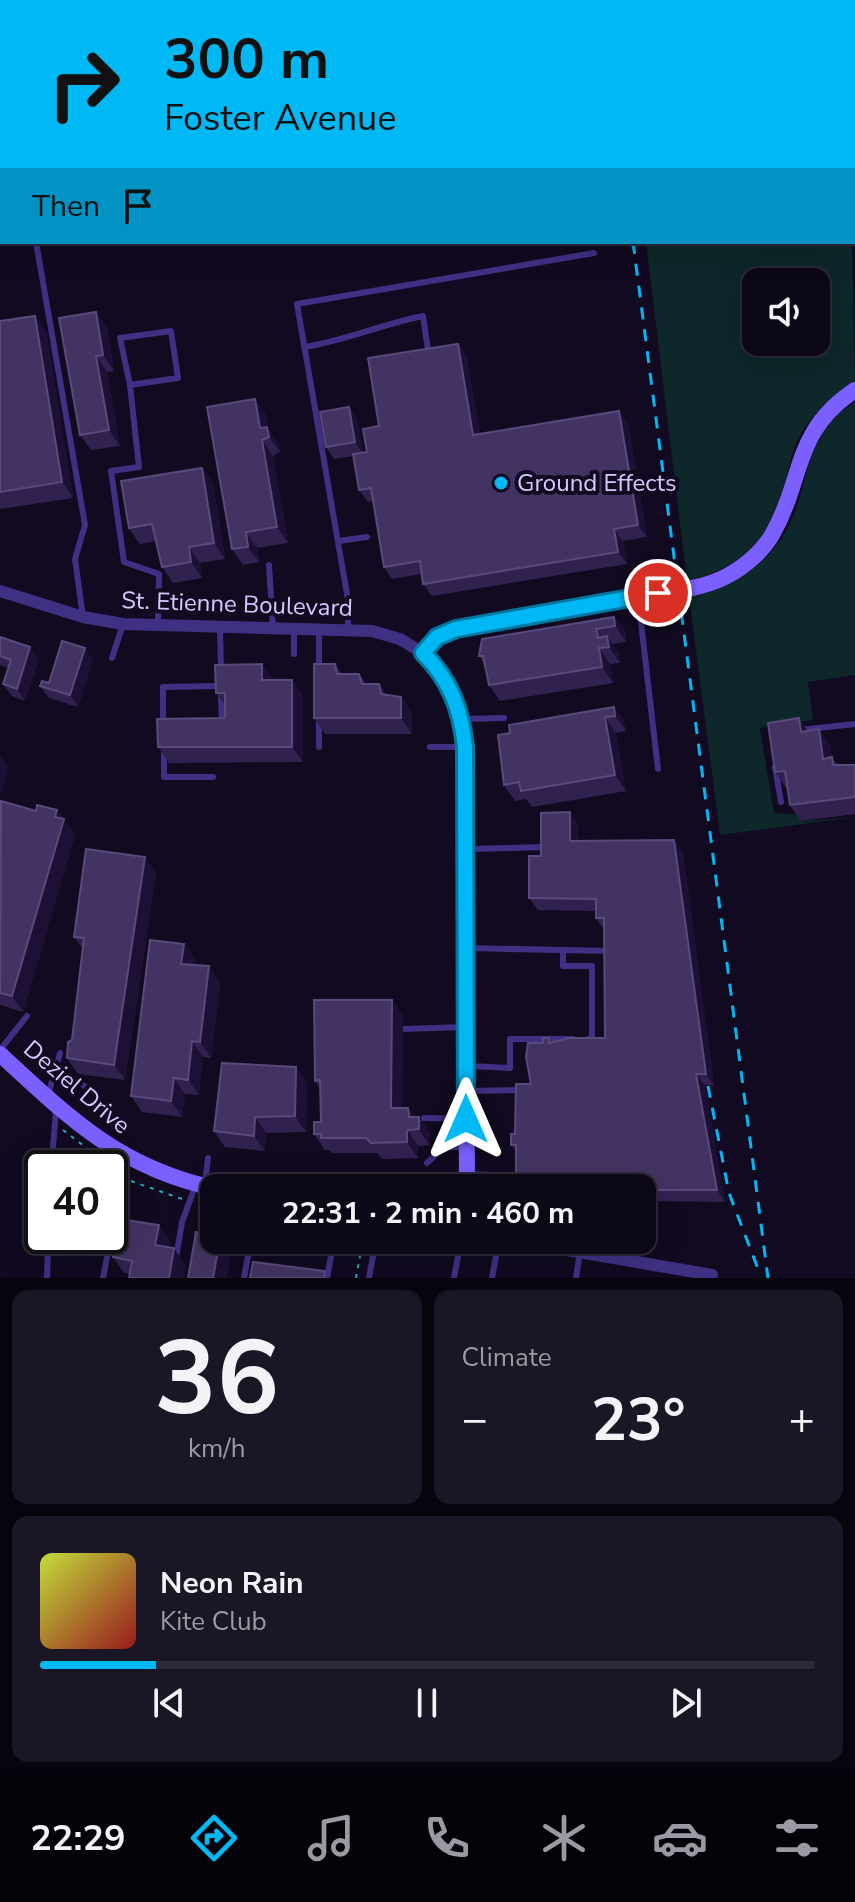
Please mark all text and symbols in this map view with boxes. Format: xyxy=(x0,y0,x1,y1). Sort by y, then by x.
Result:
text: 300 m xyxy=(164,21,329,98)
icon: right xyxy=(32,32,136,136)
text: Foster Avenue xyxy=(164,94,396,143)
icon: arrive xyxy=(116,184,160,228)
text: Then xyxy=(32,186,100,227)
map controls xyxy=(742,268,830,356)
button: sound xyxy=(742,268,830,356)
place label: Ground Effects xyxy=(517,467,676,499)
marker: Ground Effects xyxy=(492,474,510,492)
pin xyxy=(624,559,692,627)
icon: arrive xyxy=(636,571,680,615)
street label: St. Etienne Boulevard xyxy=(121,584,353,624)
street label: Deziel Drive xyxy=(17,1033,137,1141)
position arrow xyxy=(424,1077,508,1161)
speed limit sign: 40 xyxy=(24,1150,128,1254)
text: 22:31 · 2 min · 460 m xyxy=(282,1193,574,1234)
text: 36 xyxy=(154,1308,279,1450)
text: Climate xyxy=(462,1340,552,1375)
text: 23° xyxy=(591,1379,686,1461)
text: − xyxy=(462,1390,488,1450)
text: + xyxy=(789,1390,815,1450)
text: km/h xyxy=(188,1431,245,1466)
text: Neon Rain xyxy=(160,1563,304,1604)
text: Kite Club xyxy=(160,1604,267,1639)
icon: previous xyxy=(147,1681,191,1725)
icon: pause xyxy=(405,1681,449,1725)
icon: next xyxy=(664,1681,708,1725)
icon: directions xyxy=(186,1810,242,1866)
icon: music xyxy=(303,1810,359,1866)
icon: phone xyxy=(419,1810,475,1866)
icon: climate xyxy=(536,1810,592,1866)
icon: car xyxy=(652,1810,708,1866)
icon: filters xyxy=(769,1810,825,1866)
text: 22:29 xyxy=(30,1814,126,1863)

